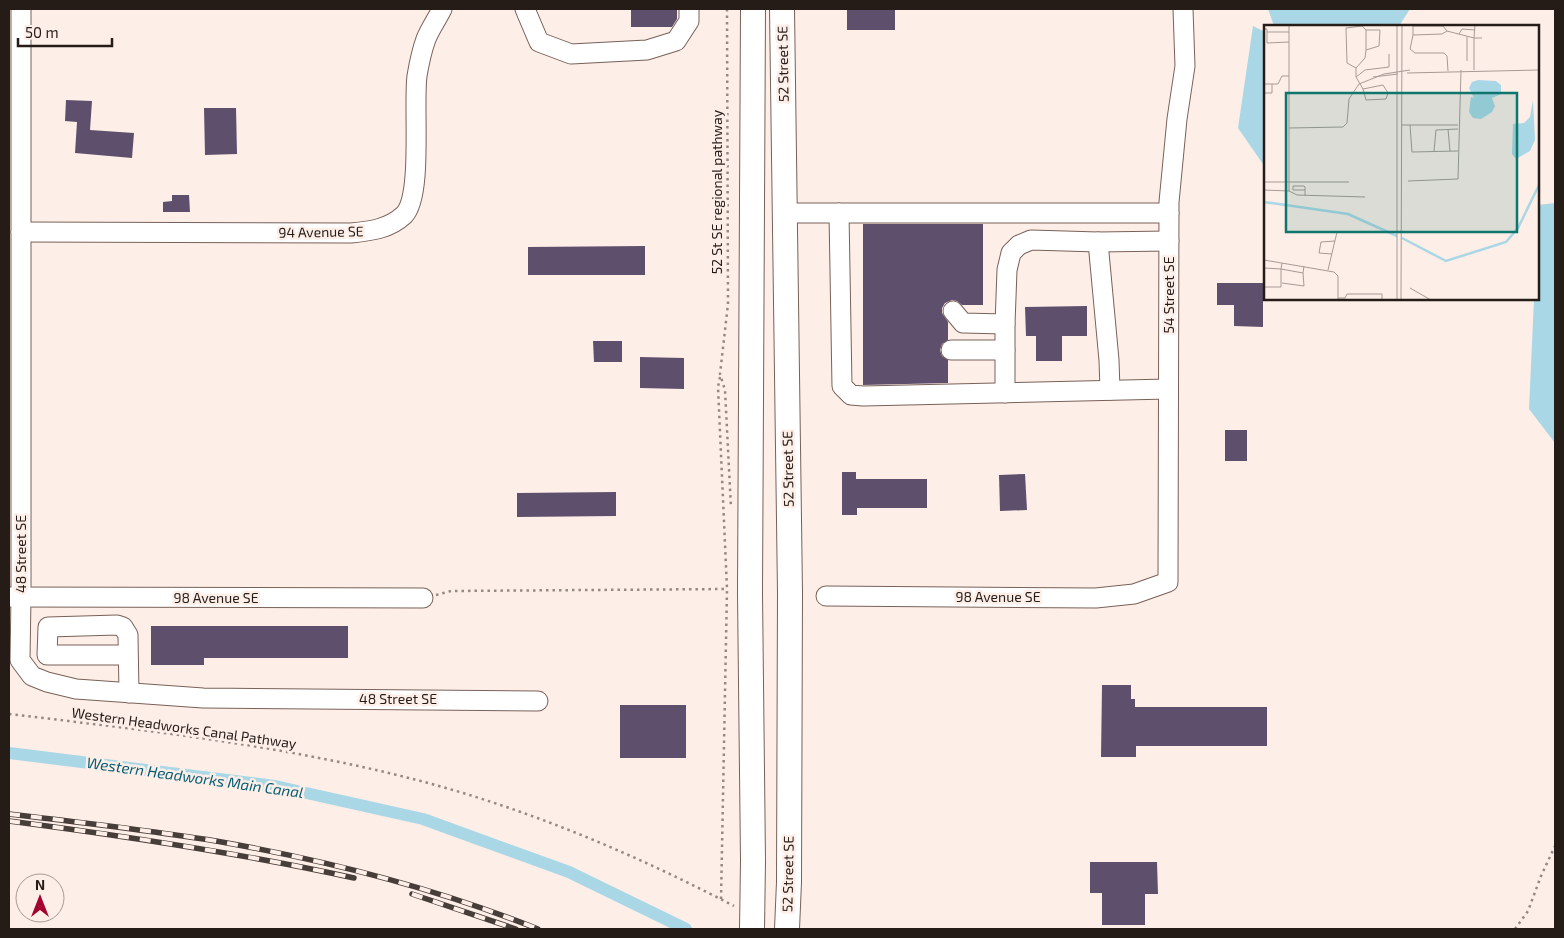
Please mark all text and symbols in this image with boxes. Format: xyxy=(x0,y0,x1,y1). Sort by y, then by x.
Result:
scale bar xyxy=(18,15,111,47)
text: 50 m xyxy=(25,23,59,41)
inset map xyxy=(1264,25,1539,300)
street label: 52 Street SE xyxy=(773,26,792,102)
street label: 52 St SE regional pathway xyxy=(708,109,725,274)
street label: 94 Avenue SE xyxy=(278,222,364,241)
street label: 54 Street SE xyxy=(1160,256,1177,333)
street label: 52 Street SE xyxy=(778,431,797,507)
street label: 48 Street SE xyxy=(12,515,29,593)
street label: 98 Avenue SE xyxy=(955,588,1041,605)
street label: 98 Avenue SE xyxy=(173,589,259,606)
street label: 48 Street SE xyxy=(359,690,437,707)
street label: Western Headworks Canal Pathway xyxy=(71,703,298,752)
water label: Western Headworks Main Canal xyxy=(86,753,305,801)
street label: 52 Street SE xyxy=(778,836,797,912)
north arrow xyxy=(15,873,65,923)
text: N xyxy=(35,876,45,893)

